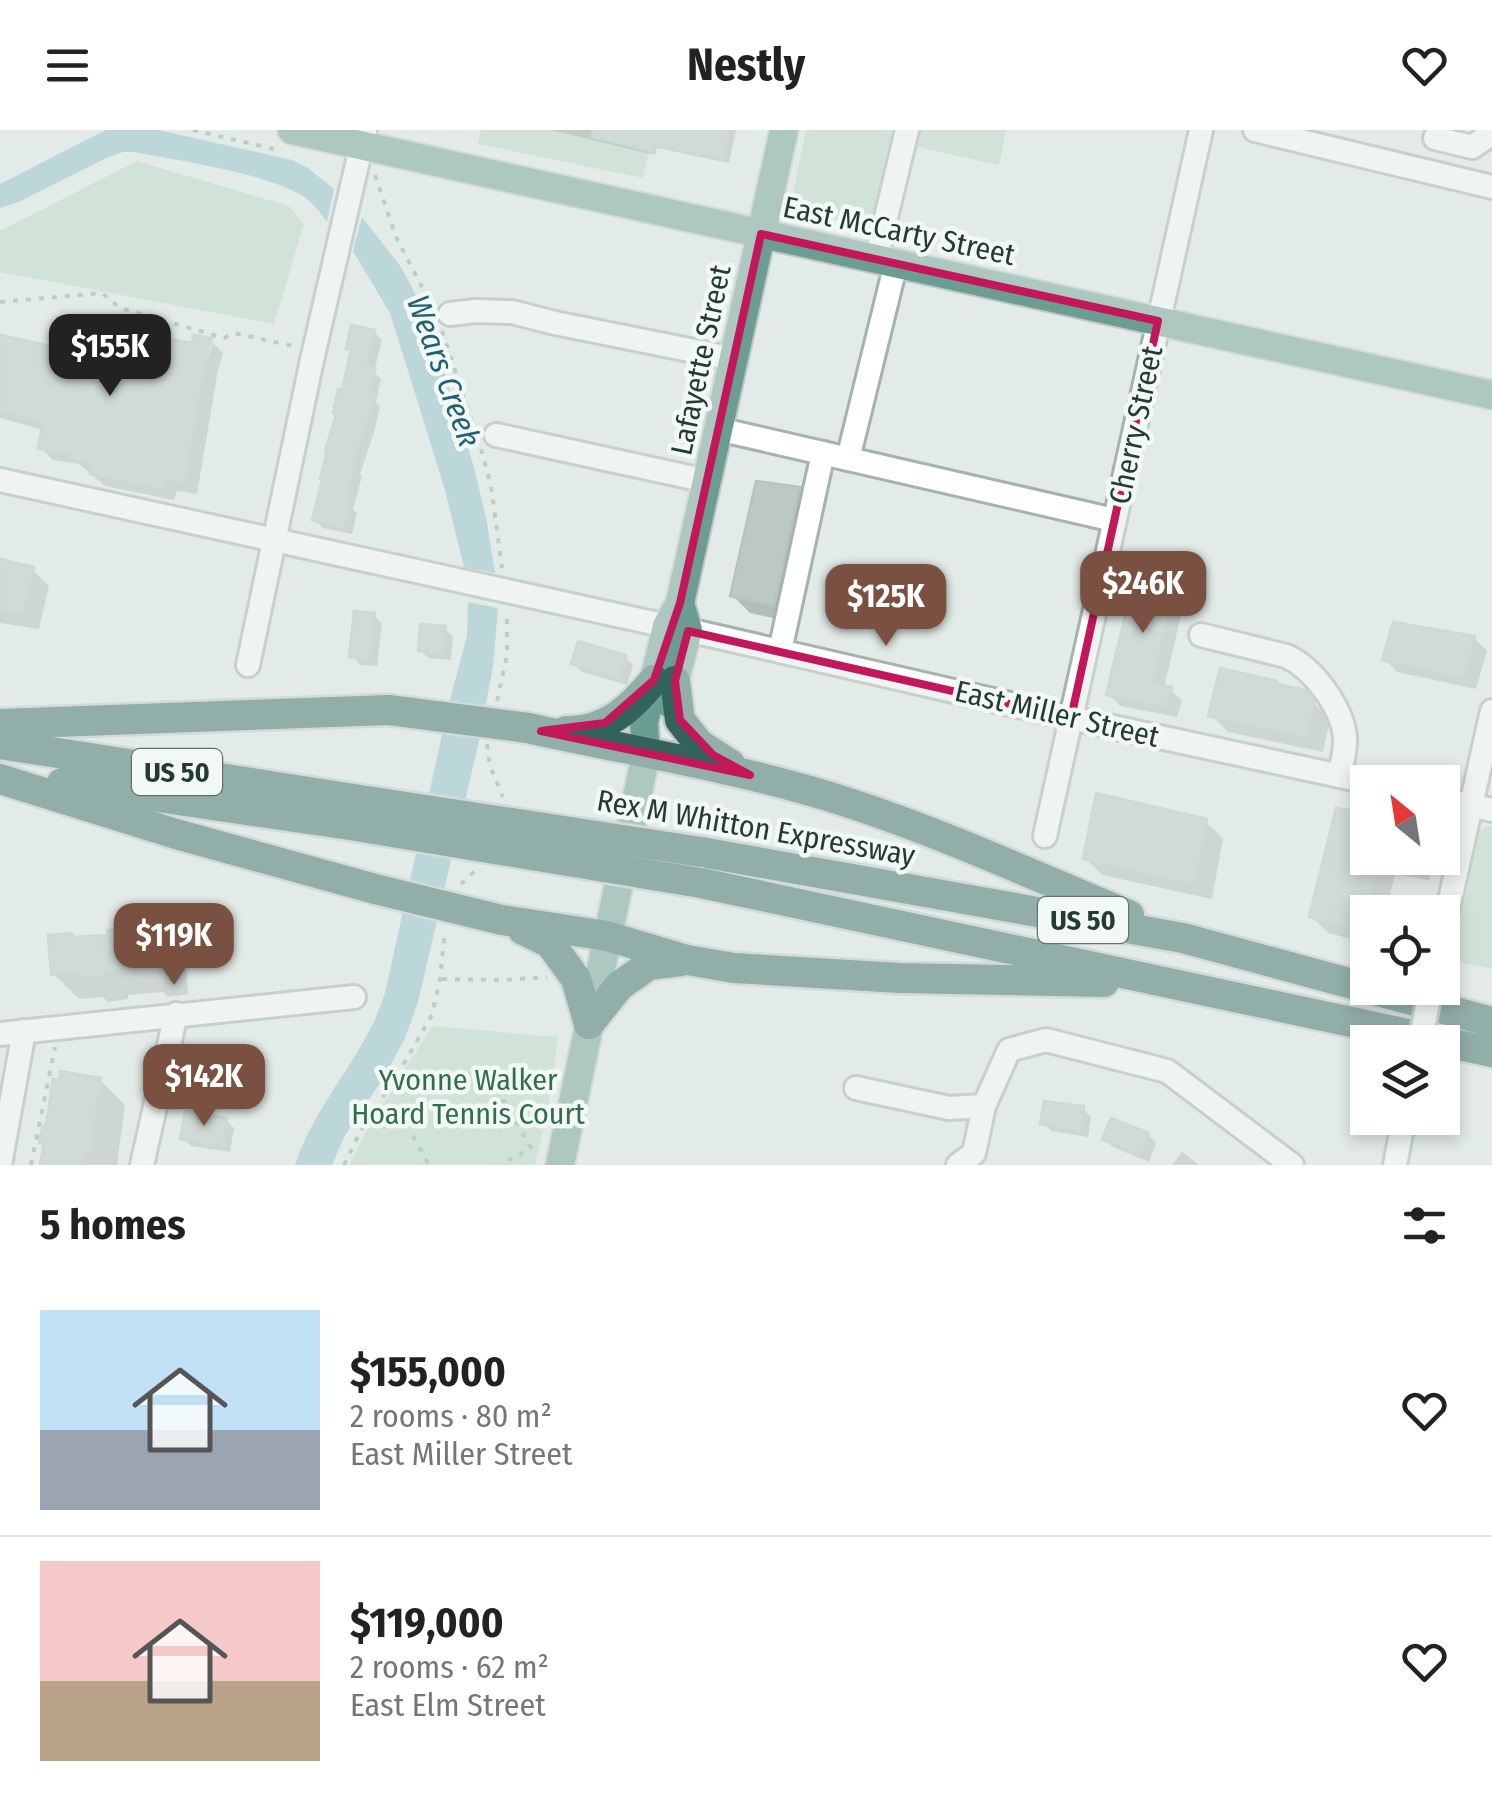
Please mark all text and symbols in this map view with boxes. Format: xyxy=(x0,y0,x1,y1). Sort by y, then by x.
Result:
icon: menu xyxy=(40,38,95,93)
text: Nestly xyxy=(687,38,805,92)
icon: heart xyxy=(1397,38,1452,93)
street label: East McCarty Street xyxy=(780,189,1018,273)
street label: Lafayette Street xyxy=(663,261,739,458)
water label: Wears Creek xyxy=(399,290,489,452)
pin: $155K xyxy=(40,314,180,399)
text: $155K xyxy=(71,327,149,365)
street label: Cherry Street xyxy=(1102,342,1170,507)
pin: $246K xyxy=(1073,551,1213,636)
pin: $125K xyxy=(816,564,956,649)
text: $246K xyxy=(1102,564,1184,602)
text: $125K xyxy=(847,577,925,615)
street label: East Miller Street xyxy=(951,673,1163,755)
road number: US 50 xyxy=(132,749,222,795)
north arrow xyxy=(1350,765,1460,875)
map controls xyxy=(1350,765,1460,1135)
street label: Rex M Whitton Expressway xyxy=(594,782,918,874)
button: locate xyxy=(1350,895,1460,1005)
road number: US 50 xyxy=(1038,897,1128,943)
pin: $119K xyxy=(104,903,244,988)
text: $119K xyxy=(136,916,212,954)
button: layers xyxy=(1350,1025,1460,1135)
pin: $142K xyxy=(134,1044,274,1129)
text: $142K xyxy=(165,1057,243,1095)
park label: Yvonne Walker Hoard Tennis Court xyxy=(351,1062,585,1132)
icon: filters xyxy=(1397,1198,1452,1253)
text: 5 homes xyxy=(40,1200,186,1250)
text: $155,000 xyxy=(350,1347,506,1397)
icon: home xyxy=(120,1350,240,1470)
icon: heart xyxy=(1397,1383,1452,1438)
text: 2 rooms · 80 m² xyxy=(350,1397,552,1435)
text: East Miller Street xyxy=(350,1435,572,1473)
text: $119,000 xyxy=(350,1598,504,1648)
icon: home xyxy=(120,1601,240,1721)
icon: heart xyxy=(1397,1634,1452,1689)
text: 2 rooms · 62 m² xyxy=(350,1648,549,1686)
text: East Elm Street xyxy=(350,1686,546,1724)

